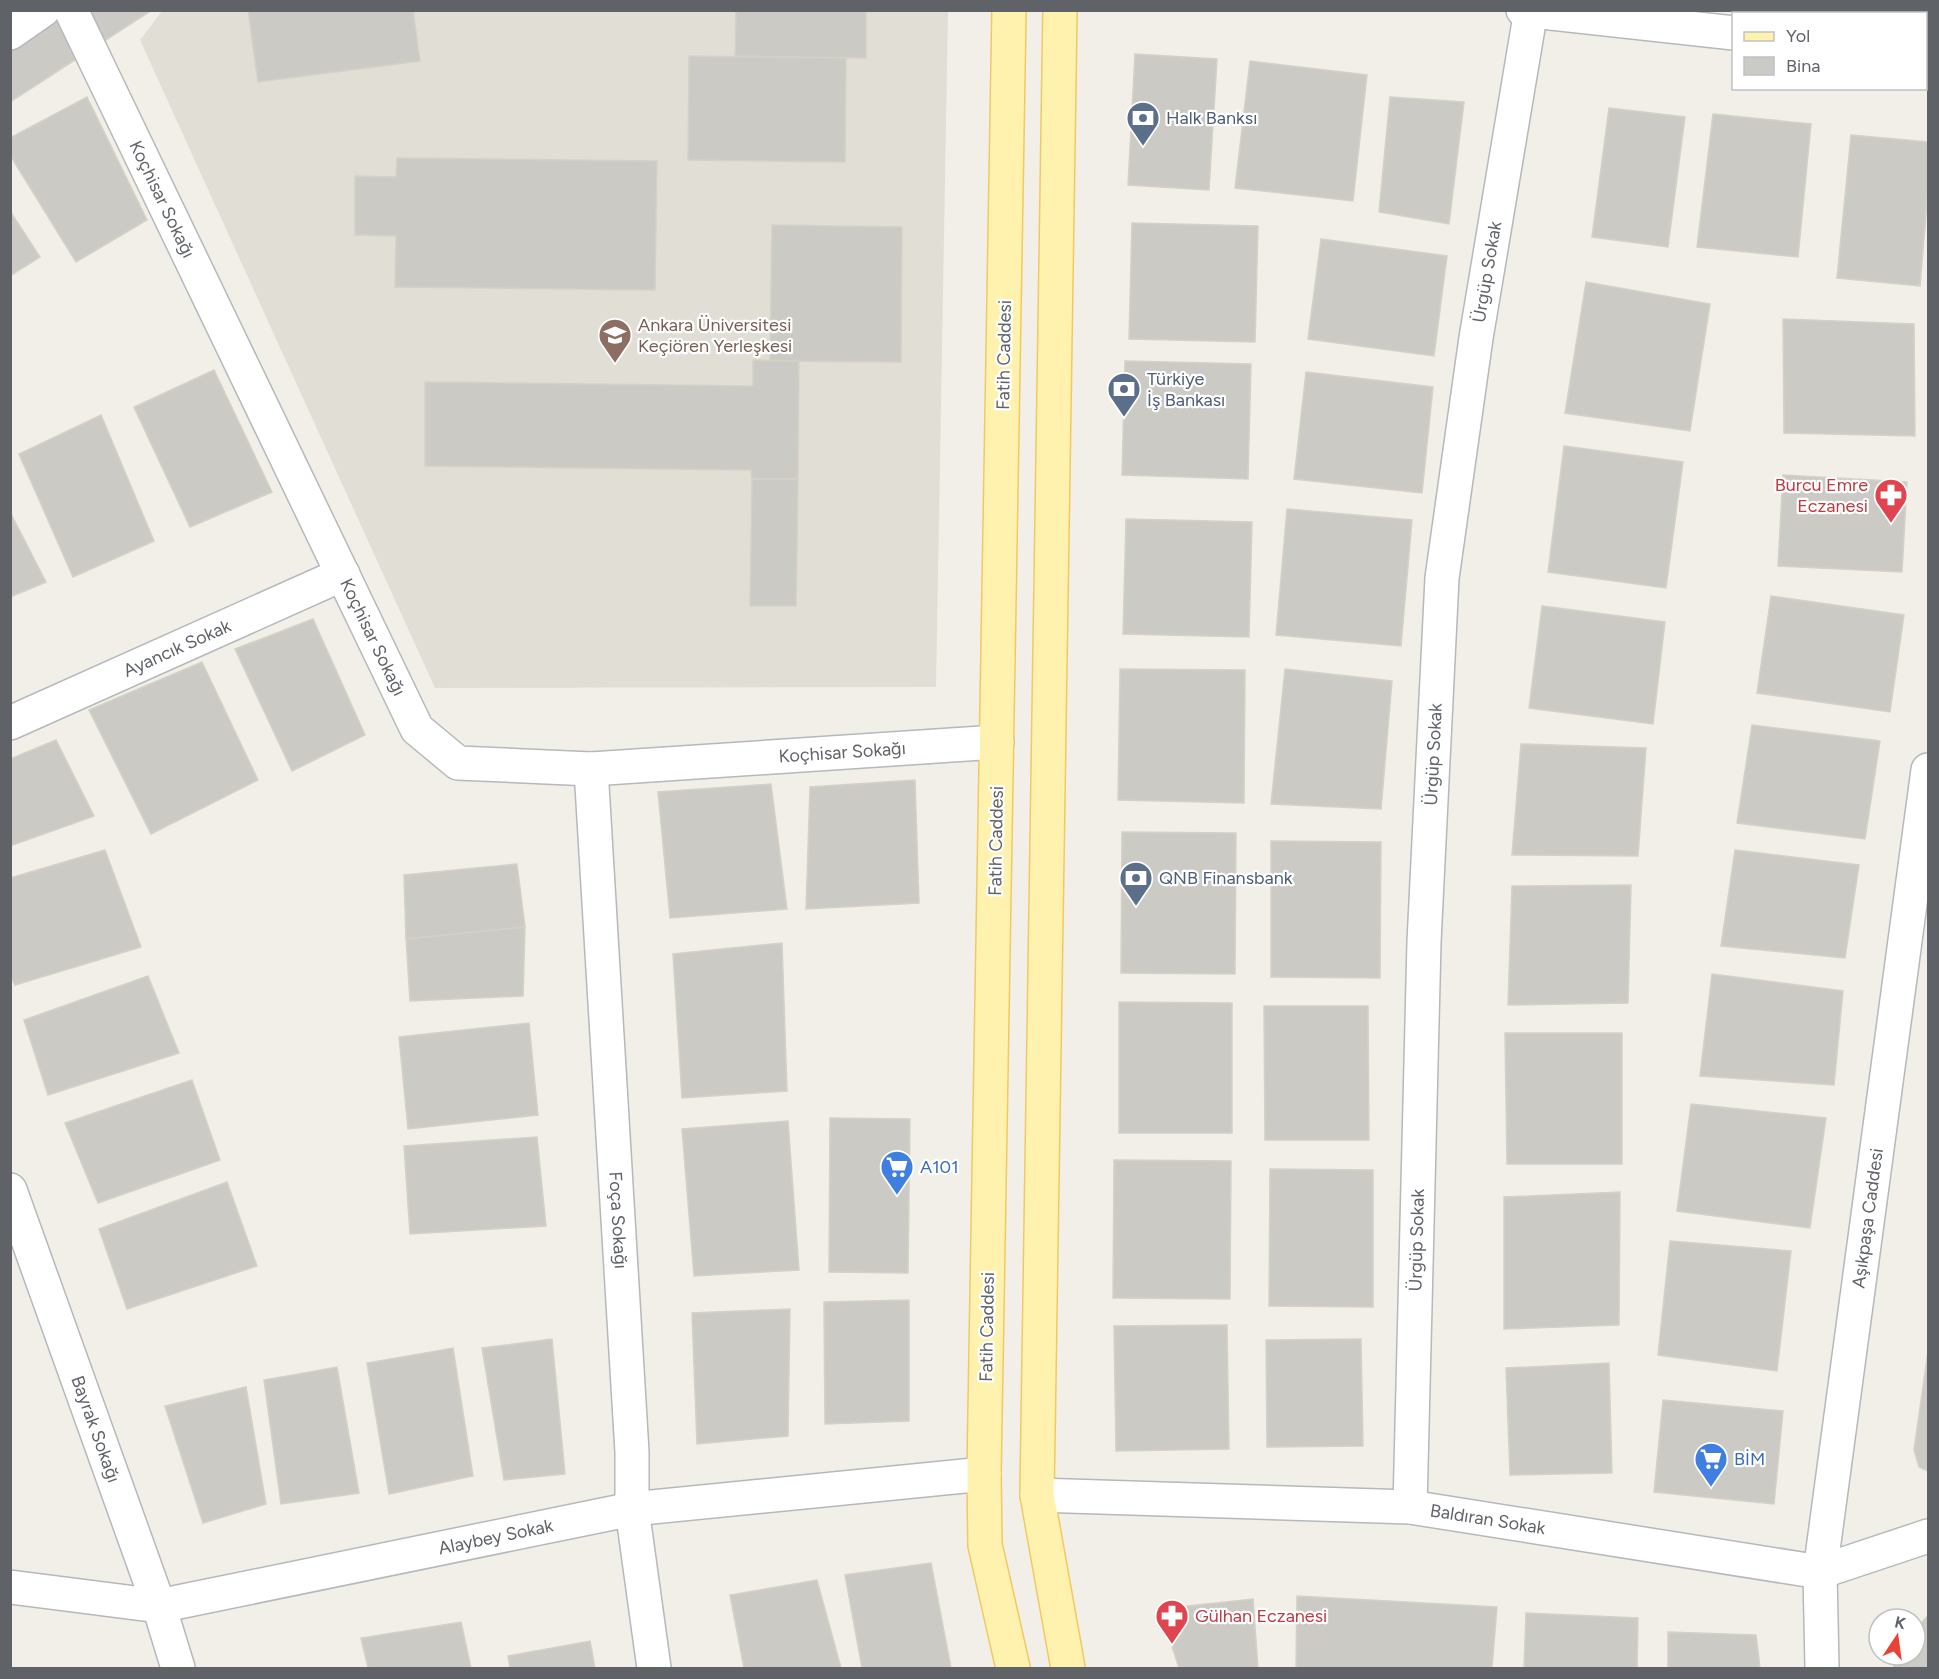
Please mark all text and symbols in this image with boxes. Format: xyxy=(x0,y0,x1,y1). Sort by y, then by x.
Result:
legend xyxy=(1732,12,1927,90)
text: Yol xyxy=(1786,25,1810,47)
text: Bina xyxy=(1786,55,1820,77)
bank icon: Halk Banksı xyxy=(1125,100,1161,147)
place label: Halk Banksı xyxy=(1166,107,1257,129)
street label: Koçhisar Sokağı xyxy=(125,137,200,261)
street label: Ürgüp Sokak xyxy=(1468,219,1506,324)
street label: Fatih Caddesi xyxy=(992,300,1016,410)
place label: Ankara Üniversitesi Keçiören Yerleşkesi xyxy=(638,314,792,357)
school or university icon: Ankara Üniversitesi Keçiören Yerleşkesi xyxy=(597,317,633,364)
place label: Türkiye İş Bankası xyxy=(1147,368,1225,411)
bank icon: Türkiye İş Bankası xyxy=(1106,371,1142,418)
place label: Burcu Emre Eczanesi xyxy=(1775,474,1868,517)
pharmacy icon: Burcu Emre Eczanesi xyxy=(1873,477,1909,524)
street label: Koçhisar Sokağı xyxy=(335,575,410,699)
street label: Ayancık Sokak xyxy=(120,615,235,682)
street label: Ürgüp Sokak xyxy=(1420,702,1447,806)
street label: Koçhisar Sokağı xyxy=(778,737,906,768)
street label: Fatih Caddesi xyxy=(984,786,1008,896)
bank icon: QNB Finansbank xyxy=(1118,860,1154,907)
place label: QNB Finansbank xyxy=(1159,867,1293,889)
street label: Aşıkpaşa Caddesi xyxy=(1847,1147,1888,1290)
supermarket icon: A101 xyxy=(879,1149,915,1196)
place label: A101 xyxy=(920,1156,959,1178)
street label: Foça Sokağı xyxy=(604,1171,632,1270)
street label: Ürgüp Sokak xyxy=(1404,1188,1429,1292)
street label: Fatih Caddesi xyxy=(975,1272,999,1382)
street label: Bayrak Sokağı xyxy=(66,1373,125,1486)
supermarket icon: BİM xyxy=(1693,1441,1729,1488)
place label: BİM xyxy=(1734,1448,1765,1470)
street label: Baldıran Sokak xyxy=(1428,1499,1547,1539)
street label: Alaybey Sokak xyxy=(436,1514,555,1559)
pharmacy icon: Gülhan Eczanesi xyxy=(1154,1598,1190,1645)
place label: Gülhan Eczanesi xyxy=(1195,1605,1327,1627)
north arrow xyxy=(1867,1607,1927,1667)
text: K xyxy=(1893,1612,1908,1633)

